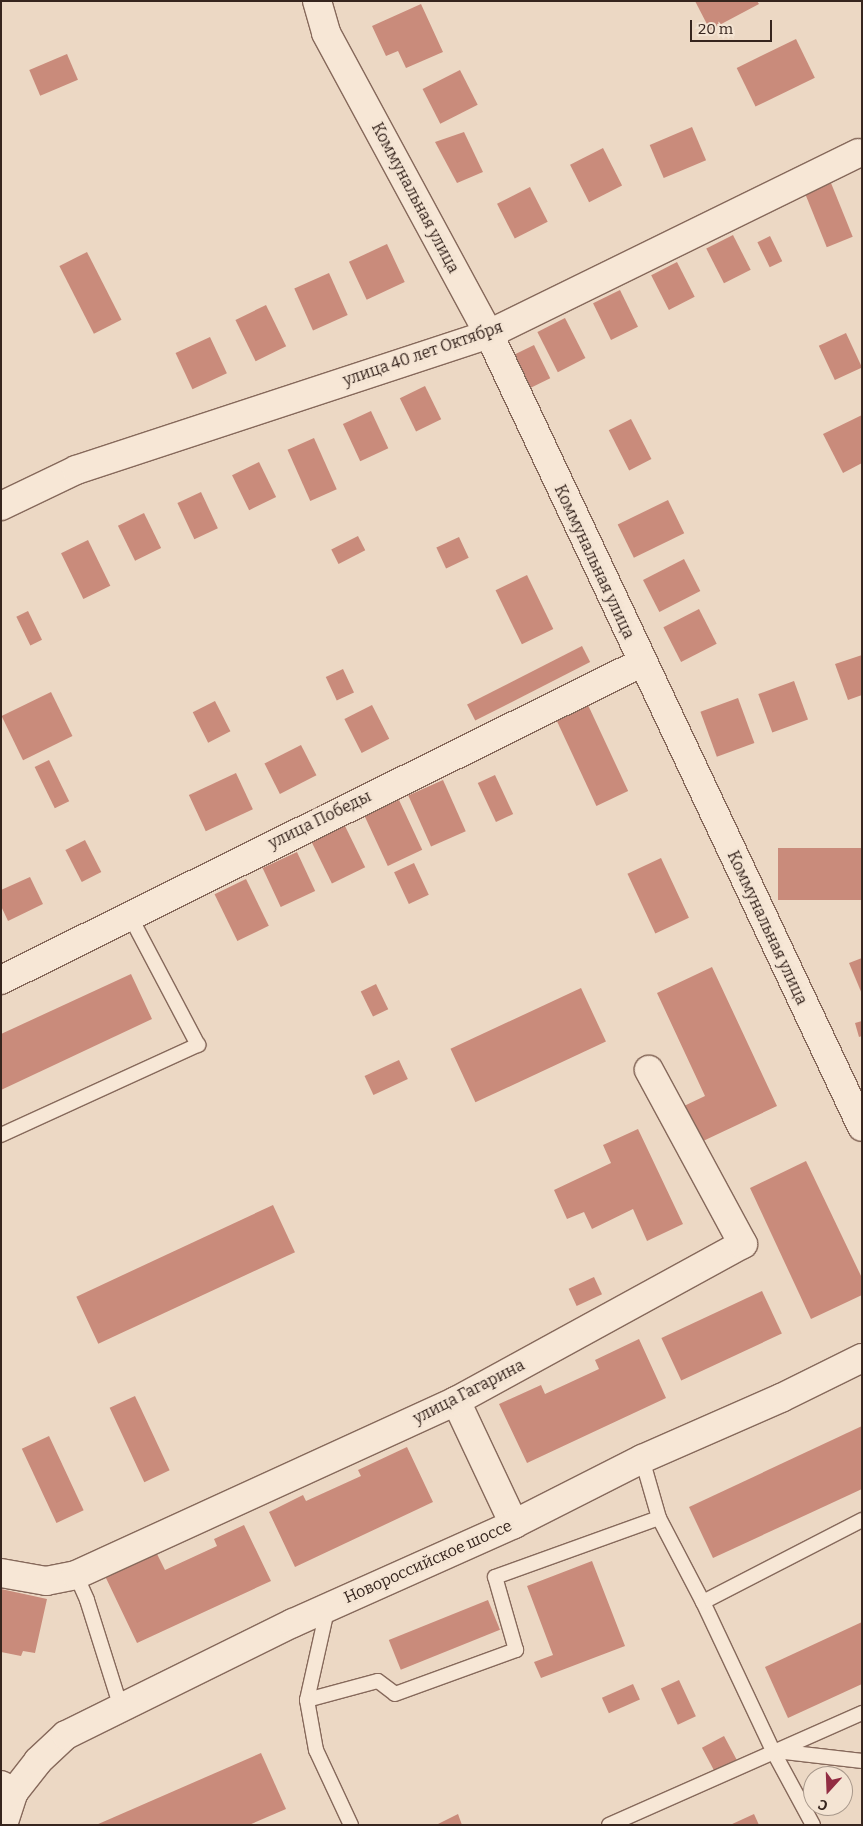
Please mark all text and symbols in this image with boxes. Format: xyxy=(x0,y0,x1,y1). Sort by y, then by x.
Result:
scale bar xyxy=(693,10,776,42)
text: 20 m xyxy=(698,20,733,38)
street label: Коммунальная улица xyxy=(367,119,463,277)
street label: улица 40 лет Октября xyxy=(341,318,505,390)
street label: Коммунальная улица xyxy=(550,482,638,642)
street label: улица Победы xyxy=(265,787,375,853)
street label: Коммунальная улица xyxy=(723,848,811,1008)
street label: улица Гагарина xyxy=(410,1356,528,1428)
street label: Новороссийское шоссе xyxy=(341,1516,515,1608)
north arrow xyxy=(803,1766,853,1816)
text: С xyxy=(816,1795,830,1814)

